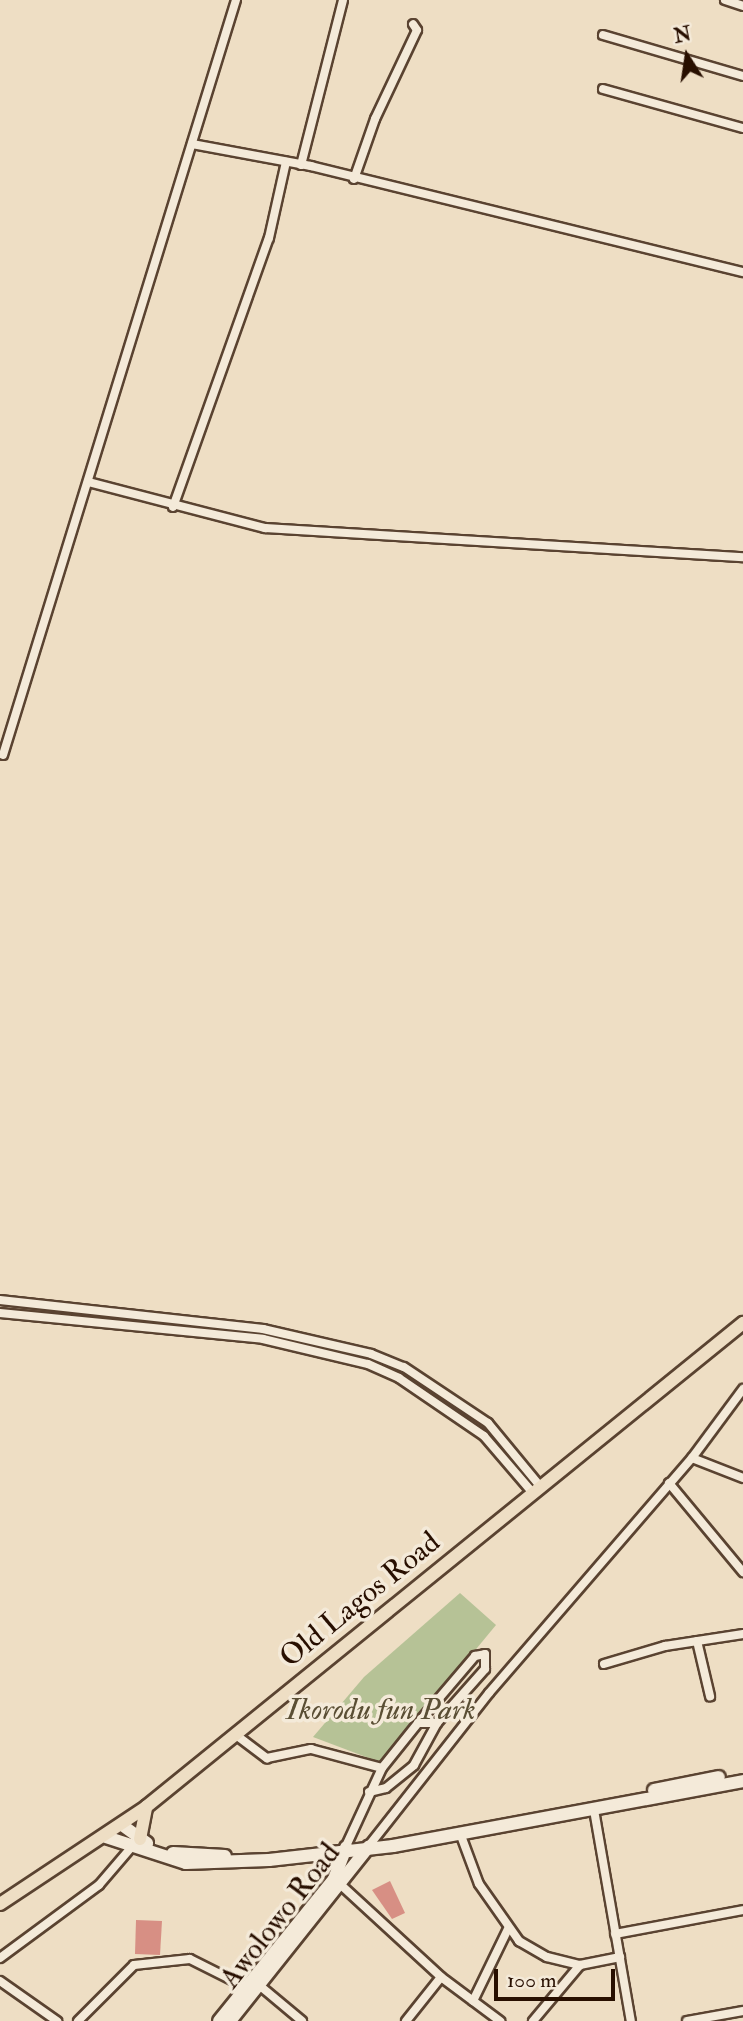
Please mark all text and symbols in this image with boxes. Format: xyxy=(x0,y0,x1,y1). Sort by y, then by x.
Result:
north arrow xyxy=(652,21,722,91)
text: N xyxy=(672,22,693,49)
street label: Old Lagos Road xyxy=(273,1525,447,1675)
park label: Ikorodu fun Park xyxy=(286,1692,476,1728)
street label: Awolowo Road xyxy=(212,1836,348,1996)
scale bar xyxy=(498,1954,619,1998)
text: 100 m xyxy=(507,1967,557,1994)

